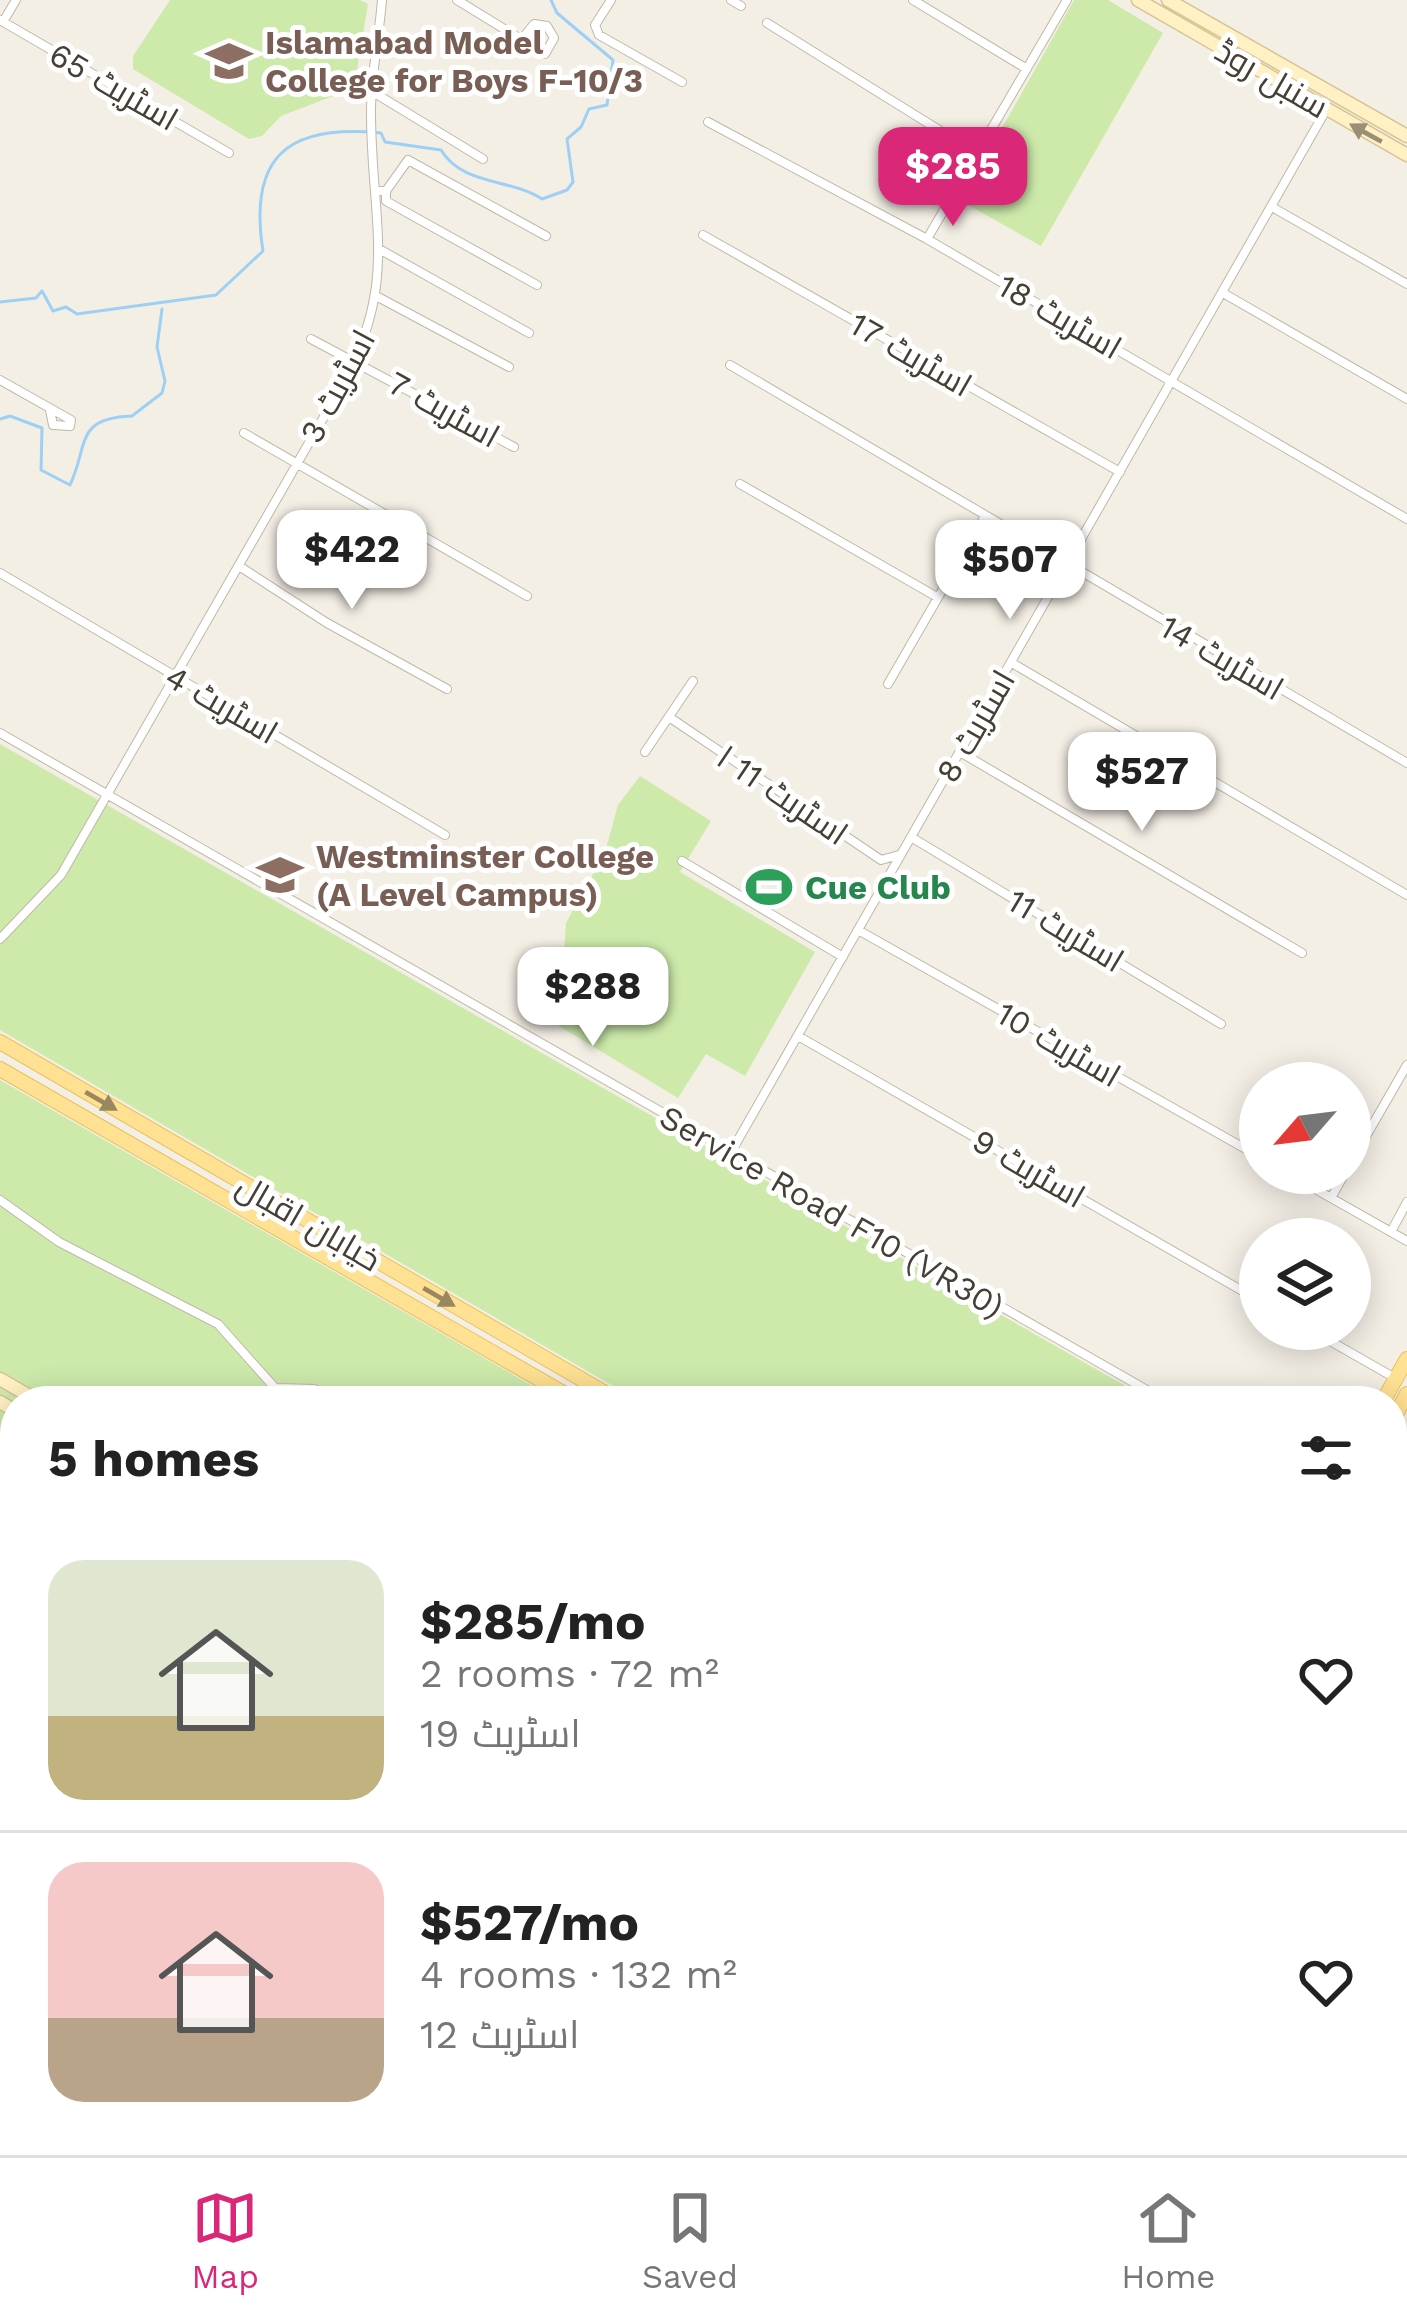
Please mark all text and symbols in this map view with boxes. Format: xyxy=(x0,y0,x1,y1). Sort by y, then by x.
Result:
place label: Islamabad Model College for Boys F-10/3 xyxy=(265,23,643,100)
street label: سنبل روڈ xyxy=(1208,31,1335,127)
street label: اسٹریٹ 65 xyxy=(42,34,185,139)
school or university icon: Islamabad Model College for Boys F-10/3 xyxy=(204,36,254,86)
one-way arrow xyxy=(1350,123,1383,144)
pin: $285 xyxy=(882,127,1024,229)
text: $285 xyxy=(905,143,1001,188)
street label: اسٹریٹ 18 xyxy=(991,266,1128,367)
street label: اسٹریٹ 17 xyxy=(843,304,979,405)
street label: اسٹریٹ 3 xyxy=(292,323,383,449)
street label: اسٹریٹ 7 xyxy=(381,363,506,456)
pin: $422 xyxy=(281,510,423,612)
pin: $507 xyxy=(939,520,1081,622)
text: $422 xyxy=(304,526,400,571)
text: $507 xyxy=(962,536,1058,581)
street label: اسٹریٹ 14 xyxy=(1153,607,1290,708)
street label: اسٹریٹ 4 xyxy=(159,657,285,752)
street label: اسٹریٹ 8 xyxy=(928,663,1023,789)
pin: $527 xyxy=(1071,732,1213,834)
street label: اسٹریٹ 11 ا xyxy=(710,738,855,853)
text: $527 xyxy=(1095,748,1189,793)
place label: Westminster College (A Level Campus) xyxy=(316,837,654,914)
school or university icon: Westminster College (A Level Campus) xyxy=(255,850,305,900)
sports icon: Cue Club xyxy=(744,862,794,912)
place label: Cue Club xyxy=(805,868,951,907)
street label: اسٹریٹ 11 xyxy=(1001,881,1131,980)
pin: $288 xyxy=(522,947,664,1049)
text: $288 xyxy=(544,963,642,1008)
street label: اسٹریٹ 10 xyxy=(990,993,1127,1095)
north arrow xyxy=(1239,1062,1371,1194)
map controls xyxy=(1239,1062,1371,1350)
one-way arrow xyxy=(84,1090,118,1111)
street label: Service Road F10 (VR30) xyxy=(653,1097,1010,1326)
street label: اسٹریٹ 9 xyxy=(966,1121,1092,1216)
street label: خیابان اقبال xyxy=(230,1166,388,1279)
button: layers xyxy=(1239,1218,1371,1350)
one-way arrow xyxy=(422,1285,455,1306)
icon: filters xyxy=(1293,1425,1359,1491)
text: 5 homes xyxy=(48,1429,259,1488)
text: $285/mo xyxy=(420,1592,645,1651)
icon: home xyxy=(144,1608,288,1752)
icon: heart xyxy=(1293,1647,1359,1713)
text: 2 rooms · 72 m² xyxy=(420,1651,719,1696)
text: اسٹریٹ 19 xyxy=(420,1711,581,1756)
text: $527/mo xyxy=(420,1893,639,1952)
icon: home xyxy=(144,1910,288,2054)
icon: heart xyxy=(1293,1949,1359,2015)
text: 4 rooms · 132 m² xyxy=(420,1952,737,1997)
text: اسٹریٹ 12 xyxy=(420,2012,579,2057)
tab: Map xyxy=(192,2185,259,2296)
tab: Saved xyxy=(642,2185,738,2296)
tab: Home xyxy=(1121,2185,1215,2296)

